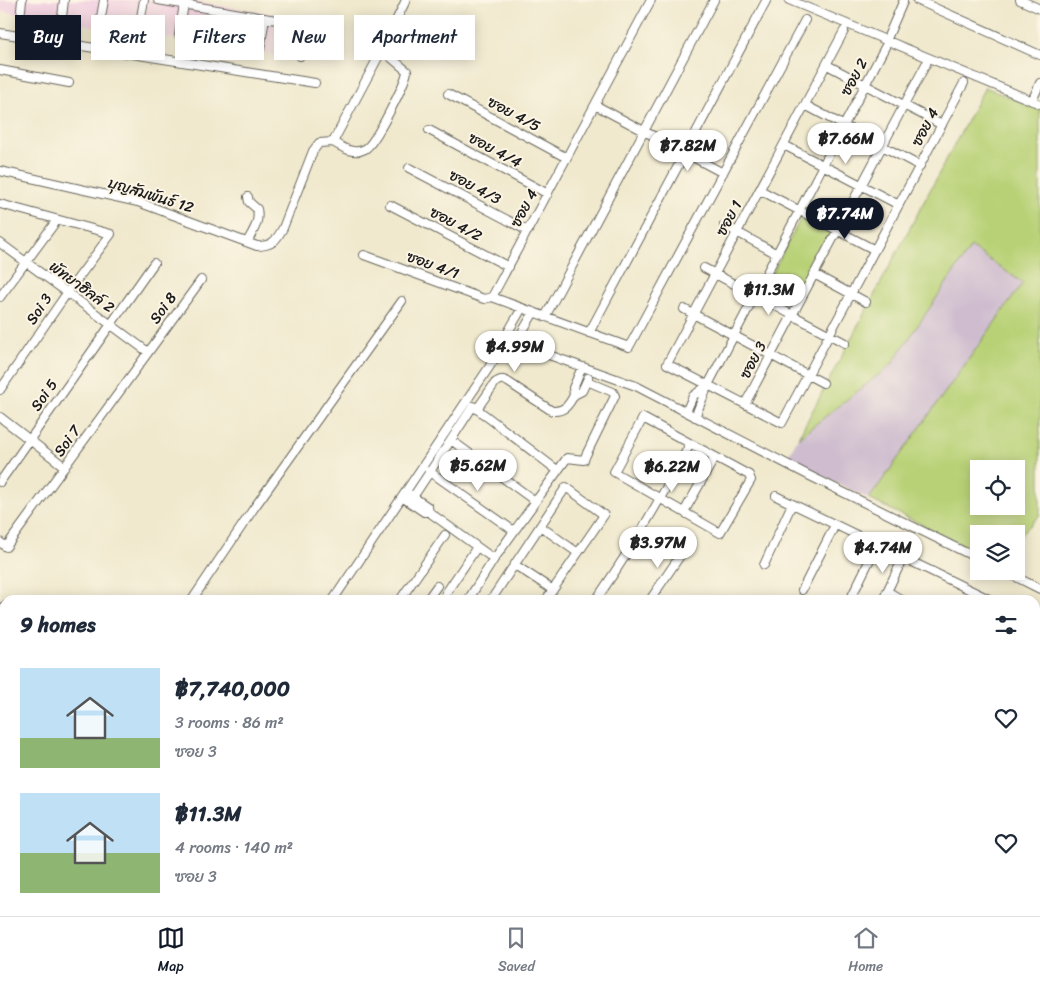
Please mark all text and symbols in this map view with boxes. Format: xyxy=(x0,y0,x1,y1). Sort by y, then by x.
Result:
chip: Buy xyxy=(15,15,81,60)
chip: Rent xyxy=(91,15,165,60)
chip: Filters xyxy=(175,15,264,60)
chip: New xyxy=(274,15,344,60)
chip: Apartment xyxy=(354,15,475,60)
street label: ซอย 2 xyxy=(833,53,875,101)
street label: ซอย 4/5 xyxy=(483,89,545,139)
street label: ซอย 4 xyxy=(904,103,946,151)
pin: ฿7.66M xyxy=(805,122,887,165)
text: ฿7.66M xyxy=(818,124,874,153)
street label: ซอย 4/4 xyxy=(464,125,526,175)
pin: ฿7.82M xyxy=(647,130,729,172)
text: ฿7.82M xyxy=(660,131,716,160)
street label: ซอย 4/3 xyxy=(444,162,506,212)
street label: บุญสัมพันธ์ 12 xyxy=(105,170,197,220)
street label: ซอย 4 xyxy=(503,184,545,232)
street label: ซอย 1 xyxy=(709,195,749,241)
pin: ฿7.74M xyxy=(804,198,886,240)
street label: ซอย 4/2 xyxy=(425,199,487,249)
text: ฿7.74M xyxy=(817,199,873,228)
street label: ซอย 4/1 xyxy=(403,244,463,286)
street label: พัทยาฮิลล์ 2 xyxy=(44,254,121,320)
pin: ฿11.3M xyxy=(728,274,810,316)
text: ฿11.3M xyxy=(744,275,794,304)
street label: Soi 8 xyxy=(142,287,184,329)
street label: Soi 3 xyxy=(19,288,59,330)
pin: ฿4.99M xyxy=(474,330,556,373)
text: ฿4.99M xyxy=(486,332,544,361)
street label: ซอย 3 xyxy=(732,337,774,383)
street label: Soi 5 xyxy=(24,374,64,416)
street label: Soi 7 xyxy=(47,419,88,462)
pin: ฿5.62M xyxy=(437,450,519,492)
pin: ฿6.22M xyxy=(631,450,713,493)
text: ฿5.62M xyxy=(450,451,506,480)
text: ฿6.22M xyxy=(644,452,700,481)
map controls xyxy=(970,460,1025,580)
button: locate xyxy=(970,460,1025,515)
button: layers xyxy=(970,525,1025,580)
pin: ฿3.97M xyxy=(617,526,699,569)
text: ฿3.97M xyxy=(630,528,686,557)
pin: ฿4.74M xyxy=(842,532,924,574)
text: ฿4.74M xyxy=(854,533,912,562)
text: 9 homes xyxy=(20,606,96,644)
icon: filters xyxy=(992,611,1020,639)
text: ฿7,740,000 xyxy=(175,670,290,708)
icon: home xyxy=(60,688,120,748)
icon: heart xyxy=(992,704,1020,732)
text: 3 rooms · 86 m² xyxy=(175,708,284,737)
text: ซอย 3 xyxy=(175,737,217,766)
text: ฿11.3M xyxy=(175,795,242,833)
icon: home xyxy=(60,813,120,873)
icon: heart xyxy=(992,829,1020,857)
text: 4 rooms · 140 m² xyxy=(175,833,293,862)
text: ซอย 3 xyxy=(175,862,217,891)
tab: Map xyxy=(157,924,185,979)
tab: Saved xyxy=(498,924,535,979)
tab: Home xyxy=(848,924,883,979)

